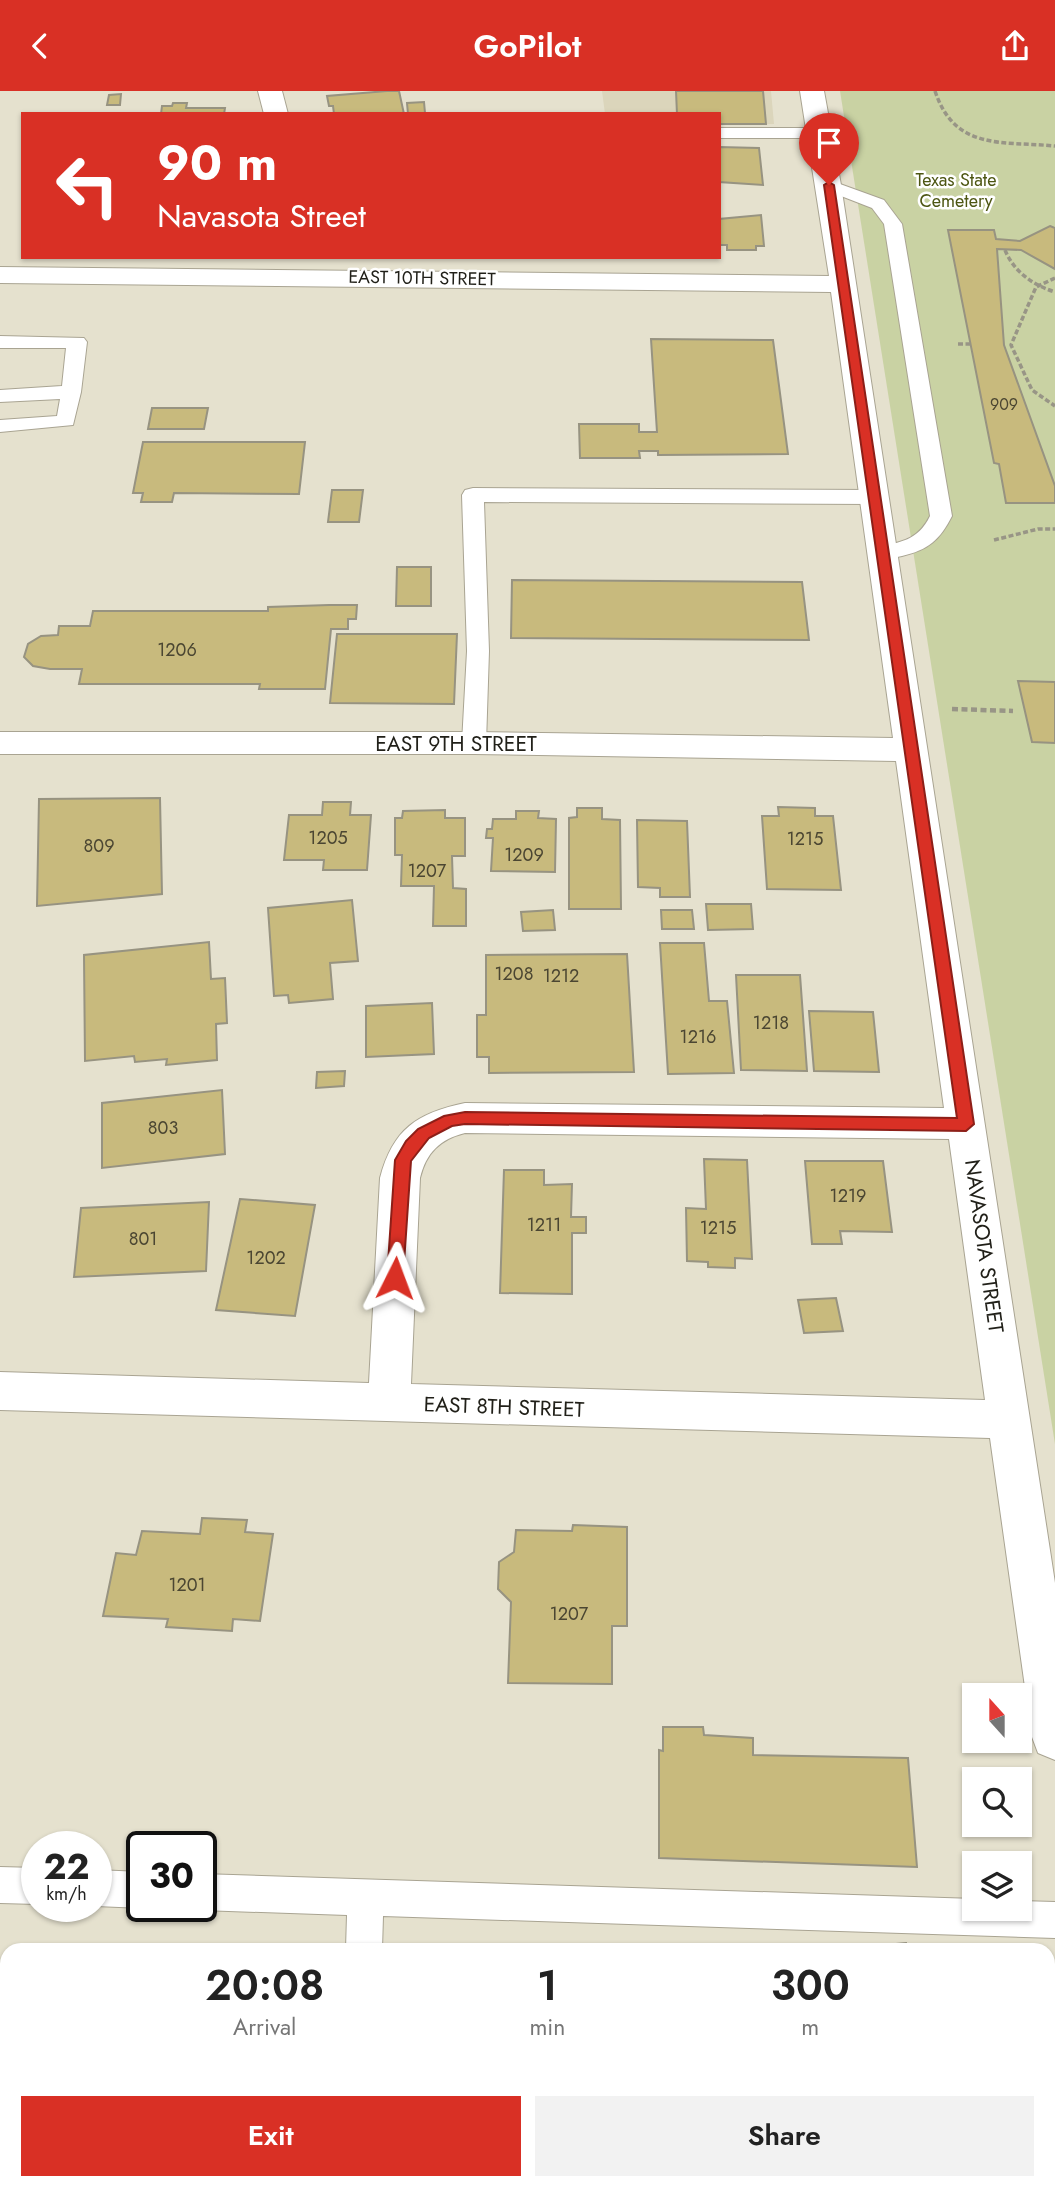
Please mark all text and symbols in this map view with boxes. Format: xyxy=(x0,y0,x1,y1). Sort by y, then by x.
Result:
text: GoPilot xyxy=(473,23,582,69)
icon: back xyxy=(21,27,59,65)
icon: share xyxy=(996,27,1034,65)
pin xyxy=(799,113,859,185)
icon: arrive xyxy=(810,124,848,162)
text: 90 m xyxy=(157,128,277,198)
icon: left xyxy=(42,140,133,231)
park label: Texas State Cemetery xyxy=(916,167,996,214)
text: Navasota Street xyxy=(157,193,366,239)
street label: EAST 10TH STREET xyxy=(348,264,497,292)
house number: 909 xyxy=(990,393,1018,416)
house number: 1206 xyxy=(157,637,197,663)
street label: EAST 9TH STREET xyxy=(375,729,537,759)
house number: 1205 xyxy=(308,825,348,851)
house number: 1215 xyxy=(787,826,823,852)
house number: 809 xyxy=(84,833,115,859)
house number: 1209 xyxy=(504,842,544,868)
house number: 1207 xyxy=(408,858,447,884)
house number: 1208 xyxy=(495,961,533,987)
house number: 1212 xyxy=(543,963,579,989)
house number: 1218 xyxy=(753,1010,789,1036)
house number: 1216 xyxy=(680,1024,716,1050)
house number: 803 xyxy=(148,1115,178,1141)
street label: NAVASOTA STREET xyxy=(957,1157,1011,1335)
house number: 1219 xyxy=(830,1183,866,1209)
house number: 1211 xyxy=(527,1212,561,1238)
house number: 1215 xyxy=(700,1215,736,1241)
house number: 801 xyxy=(129,1226,157,1252)
position arrow xyxy=(358,1241,432,1315)
house number: 1202 xyxy=(246,1245,286,1271)
street label: EAST 8TH STREET xyxy=(423,1389,585,1425)
house number: 1201 xyxy=(168,1572,206,1598)
house number: 1207 xyxy=(550,1601,589,1627)
north arrow xyxy=(962,1683,1032,1753)
map controls xyxy=(962,1683,1032,1921)
button: search xyxy=(962,1767,1032,1837)
speed limit sign: 30 xyxy=(126,1831,217,1922)
text: 22 xyxy=(44,1842,89,1892)
button: layers xyxy=(962,1851,1032,1921)
text: km/h xyxy=(46,1881,87,1907)
text: 20:08 xyxy=(205,1955,324,2016)
text: 1 xyxy=(537,1955,558,2016)
text: 300 xyxy=(771,1955,850,2016)
text: Arrival xyxy=(233,2010,296,2044)
text: min xyxy=(529,2010,565,2044)
text: m xyxy=(801,2010,819,2044)
button: Exit xyxy=(21,2096,521,2176)
button: Share xyxy=(535,2096,1034,2176)

